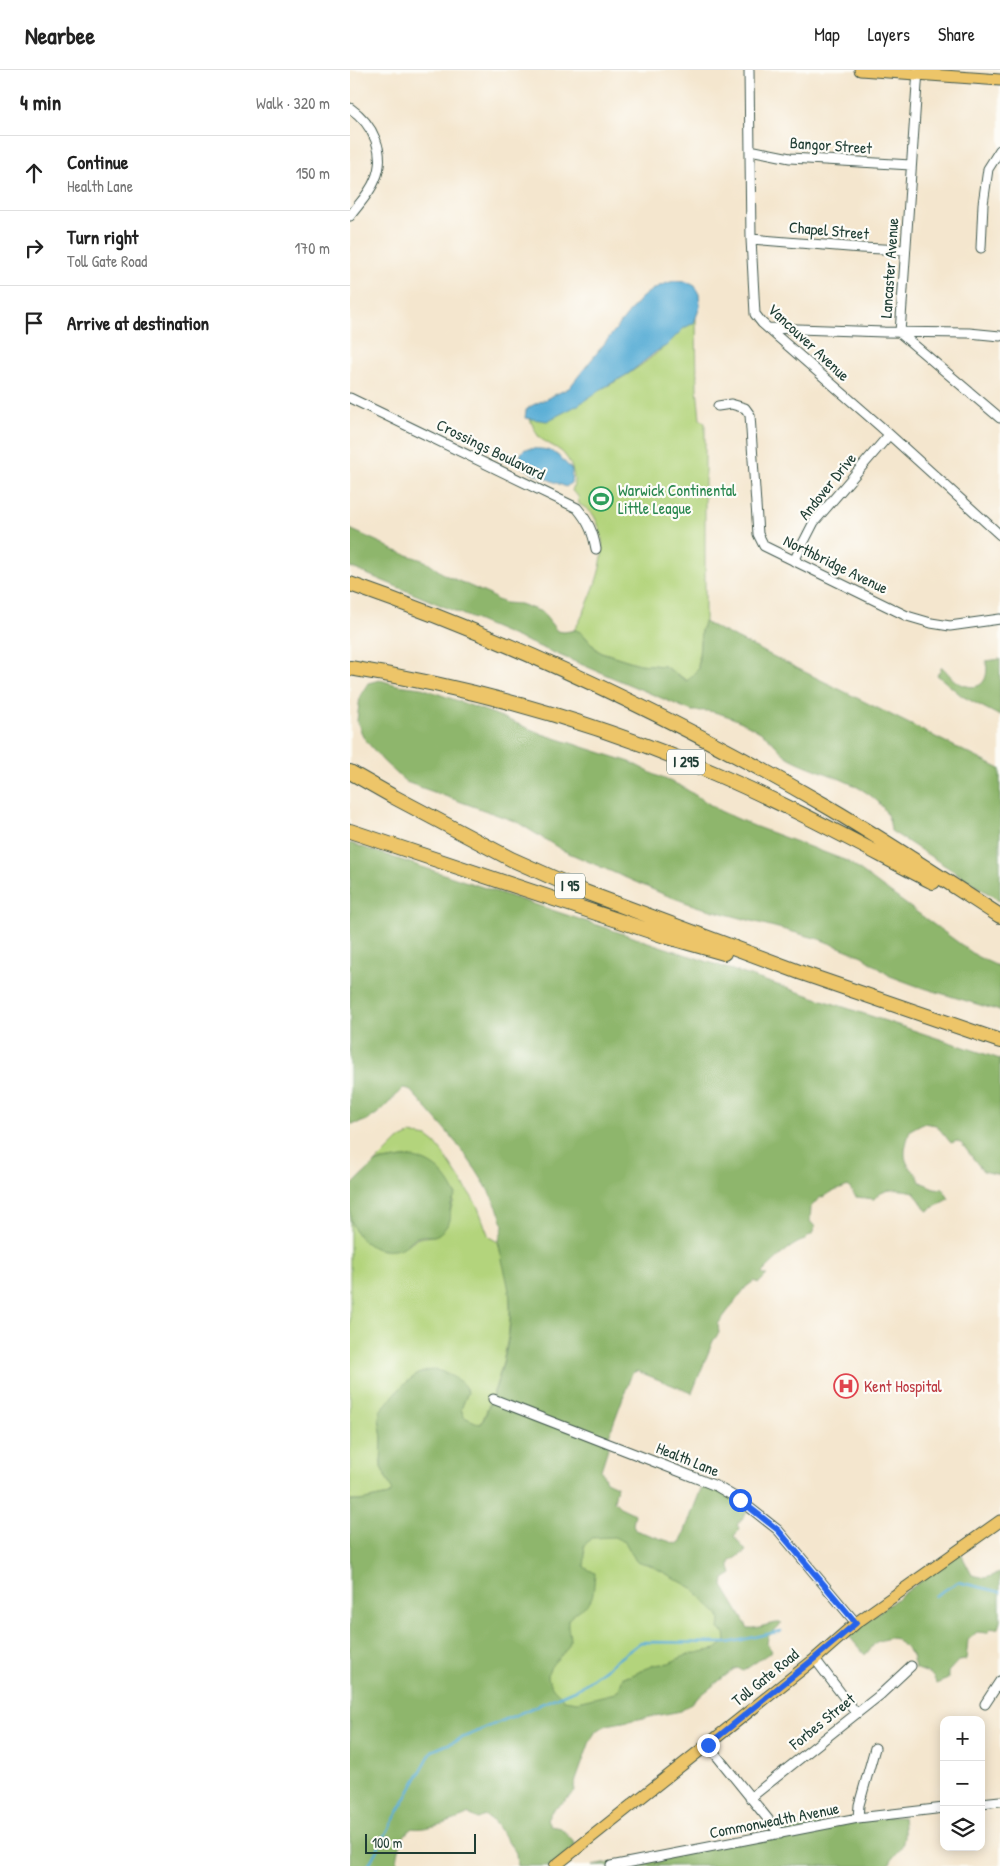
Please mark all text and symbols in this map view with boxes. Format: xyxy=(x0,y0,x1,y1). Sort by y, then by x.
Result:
text: Nearbee xyxy=(25,19,95,51)
text: Map xyxy=(814,22,840,47)
text: Layers xyxy=(868,22,910,47)
text: Share xyxy=(938,22,975,47)
text: 4 min xyxy=(20,88,61,117)
text: Walk · 320 m xyxy=(256,92,330,114)
street label: Bangor Street xyxy=(789,131,873,159)
text: Continue xyxy=(67,149,128,175)
icon: ahead xyxy=(20,159,48,187)
text: 150 m xyxy=(296,162,330,184)
text: Health Lane xyxy=(67,175,133,197)
street label: Chapel Street xyxy=(788,216,870,244)
street label: Lancaster Avenue xyxy=(875,217,904,319)
text: Turn right xyxy=(67,224,138,250)
icon: right xyxy=(20,234,48,262)
text: 170 m xyxy=(295,237,330,259)
text: Toll Gate Road xyxy=(67,250,147,272)
street label: Vancouver Avenue xyxy=(763,298,855,386)
icon: arrive xyxy=(20,309,48,337)
text: Arrive at destination xyxy=(67,310,209,336)
street label: Crossings Boulavard xyxy=(433,413,549,485)
street label: Andover Drive xyxy=(793,447,861,524)
place label: Warwick Continental Little League xyxy=(618,479,737,519)
sports icon: Warwick Continental Little League xyxy=(588,486,614,512)
street label: Northbridge Avenue xyxy=(780,529,892,599)
road number: I 295 xyxy=(667,750,705,774)
road number: I 95 xyxy=(555,874,585,898)
hospital icon: Kent Hospital xyxy=(833,1373,859,1399)
place label: Kent Hospital xyxy=(864,1375,942,1397)
street label: Health Lane xyxy=(653,1436,723,1482)
route start xyxy=(729,1489,752,1512)
street label: Toll Gate Road xyxy=(727,1643,803,1711)
street label: Forbes Street xyxy=(784,1687,860,1755)
map controls xyxy=(940,1716,985,1851)
button: + xyxy=(940,1716,985,1761)
route end xyxy=(697,1734,720,1757)
button: − xyxy=(940,1761,985,1806)
street label: Commonwealth Avenue xyxy=(707,1797,841,1843)
button: layers xyxy=(940,1806,985,1851)
scale bar xyxy=(365,1831,476,1854)
text: 100 m xyxy=(372,1833,402,1852)

